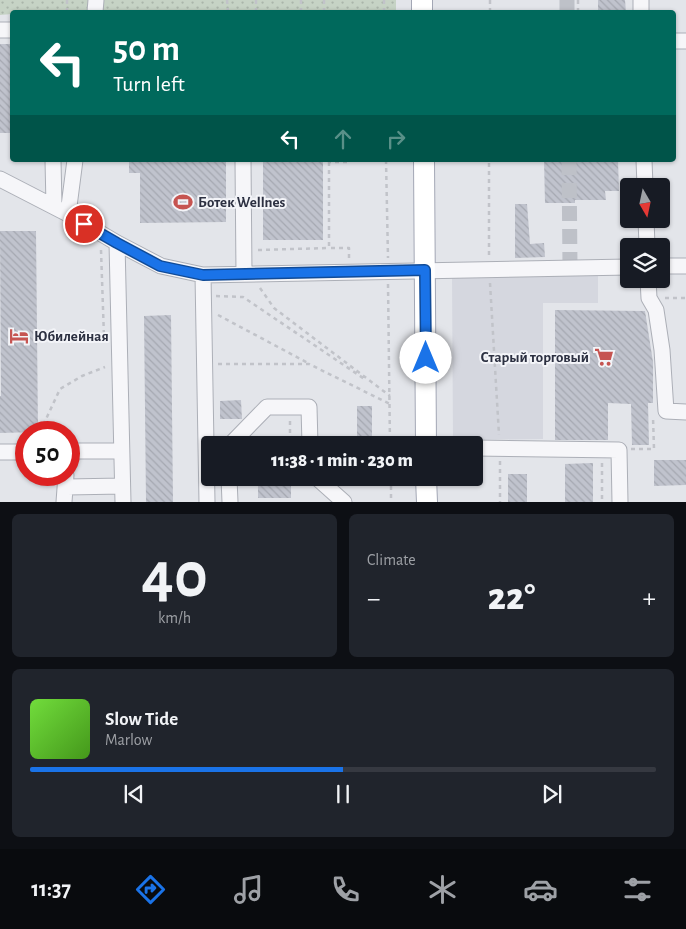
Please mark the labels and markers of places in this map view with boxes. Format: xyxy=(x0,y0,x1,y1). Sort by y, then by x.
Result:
sports icon: Ботек Wellnes xyxy=(172,191,194,213)
place label: Ботек Wellnes xyxy=(198,195,286,210)
pin xyxy=(63,203,105,245)
hotel icon: Юбилейная xyxy=(8,325,30,347)
place label: Юбилейная xyxy=(34,329,109,344)
supermarket icon: Старый торговый xyxy=(593,346,615,368)
place label: Старый торговый xyxy=(480,350,589,365)

